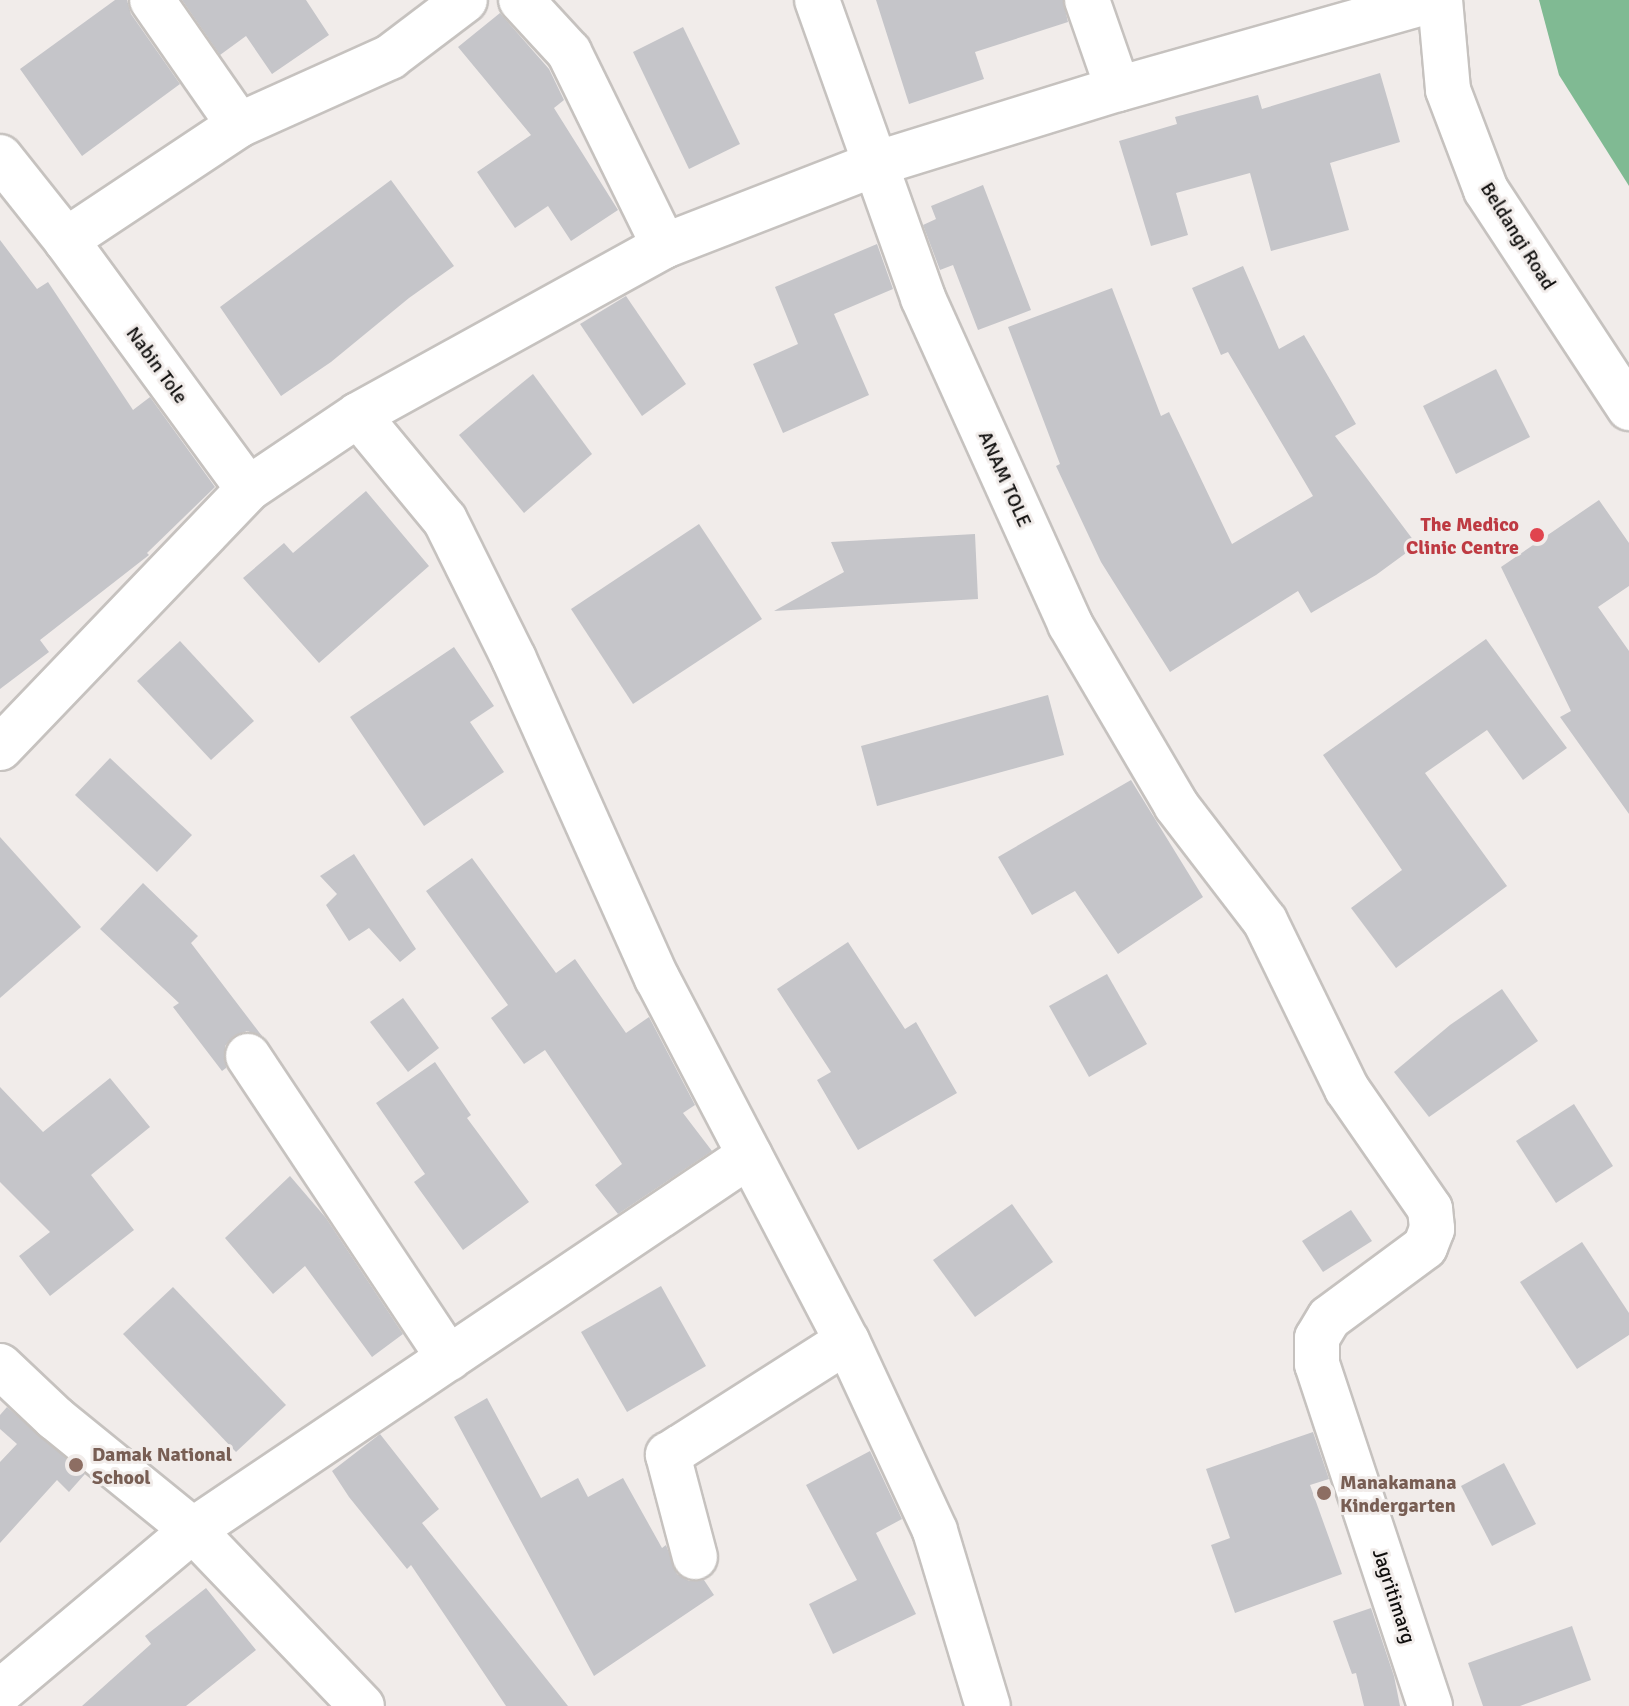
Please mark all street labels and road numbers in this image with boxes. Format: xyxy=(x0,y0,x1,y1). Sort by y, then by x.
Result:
street label: Beldangi Road xyxy=(1475,178,1561,294)
street label: Nabin Tole xyxy=(121,322,193,408)
street label: ANAM TOLE xyxy=(973,427,1037,531)
street label: Jagritimarg xyxy=(1367,1545,1421,1647)

